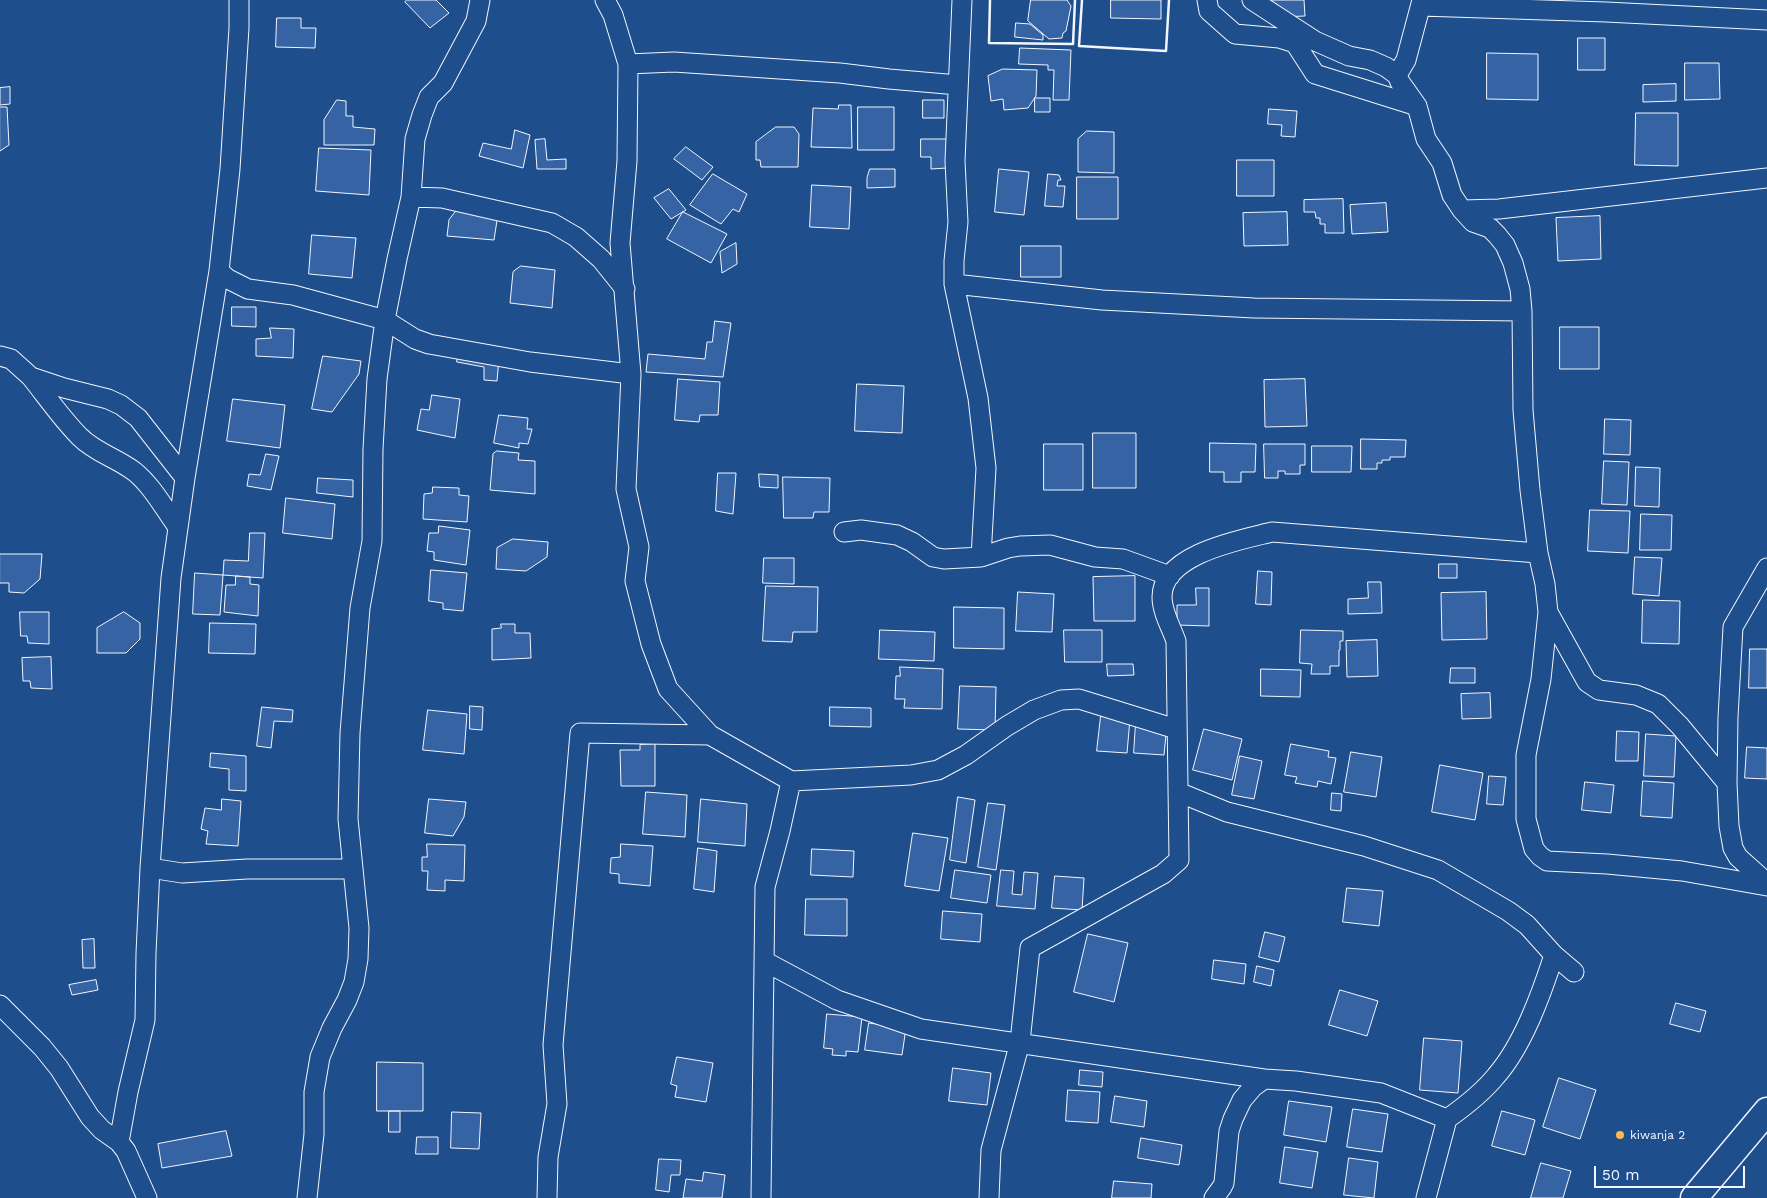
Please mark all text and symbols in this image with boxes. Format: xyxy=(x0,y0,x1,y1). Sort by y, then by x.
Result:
place label: kiwanja 2 xyxy=(1630,1128,1685,1142)
marker: kiwanja 2 xyxy=(1614,1129,1626,1141)
scale bar xyxy=(1597,1156,1748,1188)
text: 50 m xyxy=(1602,1166,1639,1184)

